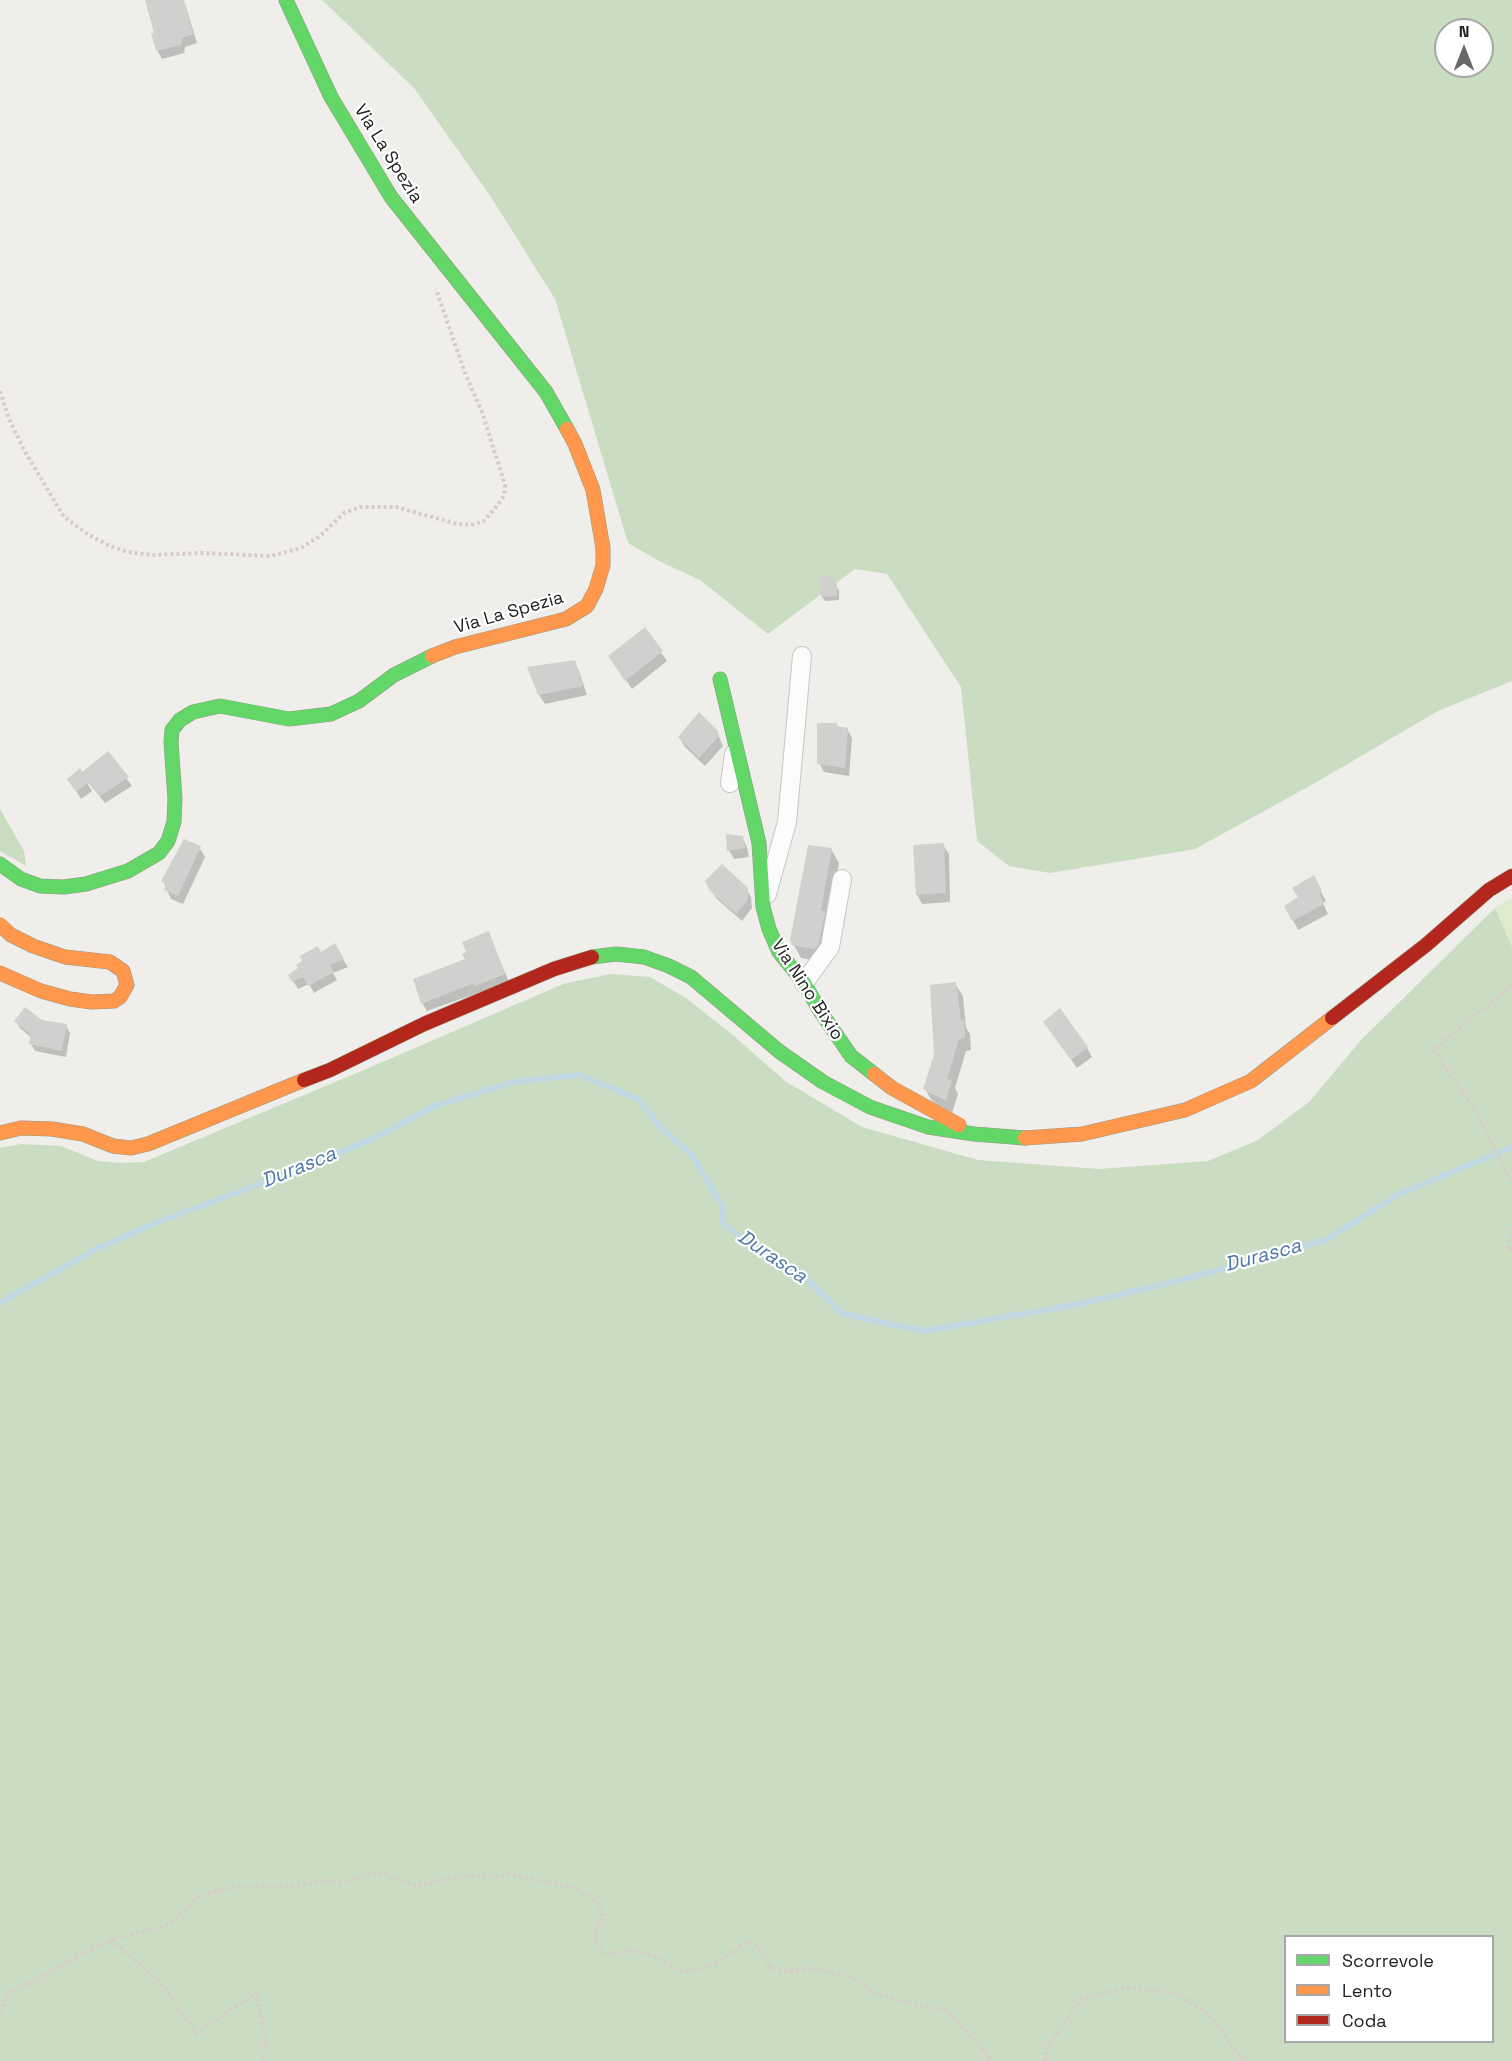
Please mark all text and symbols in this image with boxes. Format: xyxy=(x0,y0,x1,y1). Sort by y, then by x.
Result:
north arrow xyxy=(1434,18,1494,78)
text: N xyxy=(1459,21,1469,42)
street label: Via La Spezia xyxy=(349,101,427,207)
street label: Via La Spezia xyxy=(452,587,566,639)
street label: Via Nino Bixio xyxy=(766,935,848,1045)
water label: Durasca xyxy=(258,1142,340,1194)
water label: Durasca xyxy=(733,1225,811,1289)
water label: Durasca xyxy=(1222,1234,1304,1278)
legend xyxy=(1284,1935,1494,2043)
text: Scorrevole xyxy=(1342,1949,1434,1972)
text: Lento xyxy=(1342,1979,1392,2002)
text: Coda xyxy=(1342,2009,1387,2032)

